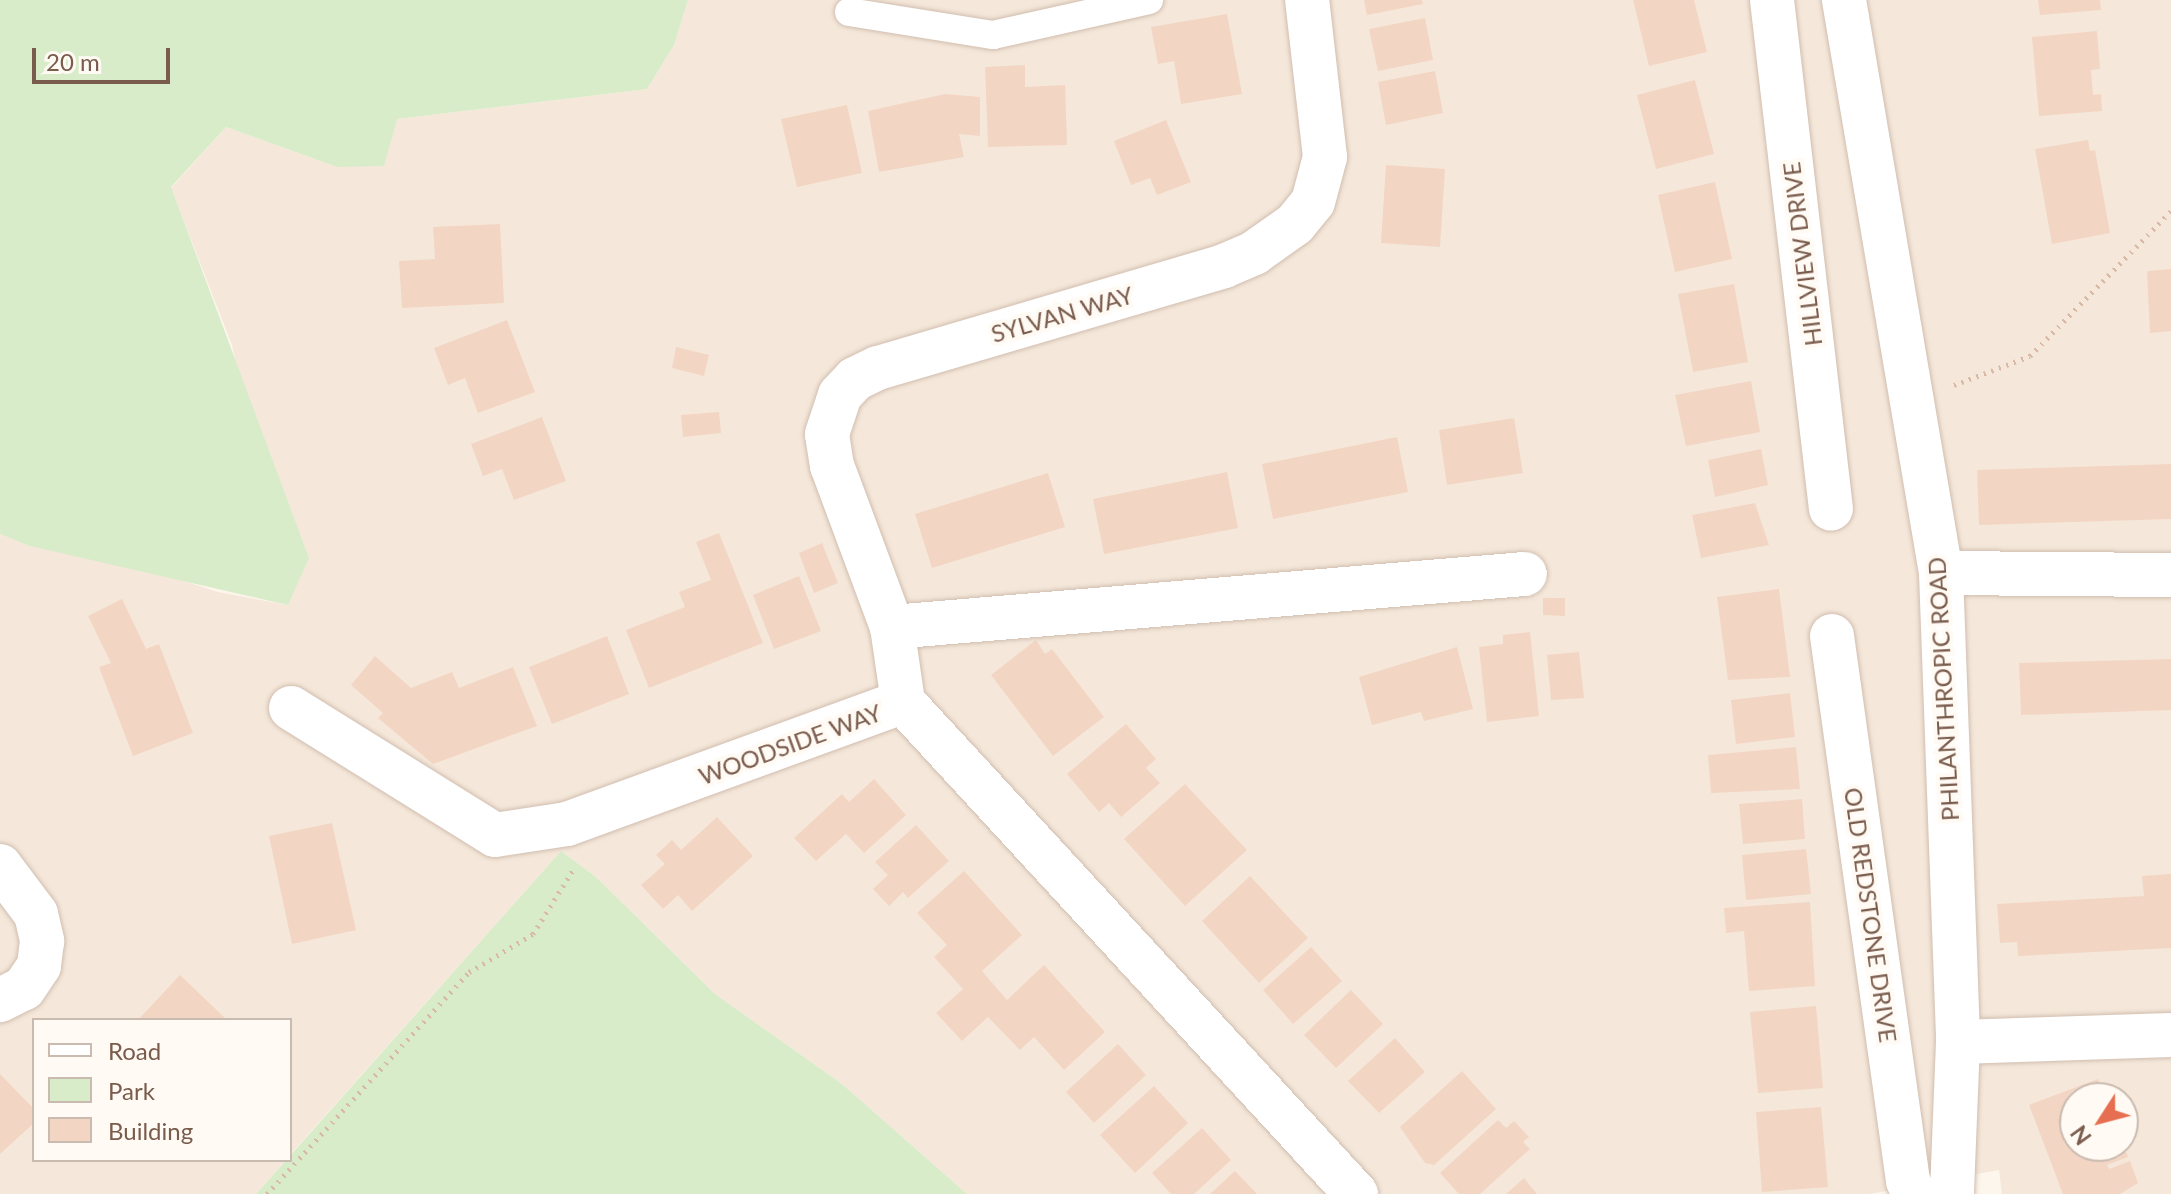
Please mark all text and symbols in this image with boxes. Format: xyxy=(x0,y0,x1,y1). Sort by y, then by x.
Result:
scale bar xyxy=(36,32,174,82)
text: 20 m xyxy=(46,47,100,76)
street label: HILLVIEW DRIVE xyxy=(1776,160,1828,348)
street label: SYLVAN WAY xyxy=(987,280,1137,348)
street label: PHILANTHROPIC ROAD xyxy=(1922,556,1964,822)
street label: WOODSIDE WAY xyxy=(695,698,885,790)
street label: OLD REDSTONE DRIVE xyxy=(1839,786,1903,1044)
legend xyxy=(32,1018,292,1162)
text: Road xyxy=(108,1036,161,1065)
text: Park xyxy=(108,1076,155,1105)
north arrow xyxy=(2059,1082,2139,1162)
text: Building xyxy=(108,1116,193,1145)
text: N xyxy=(2065,1120,2097,1150)

